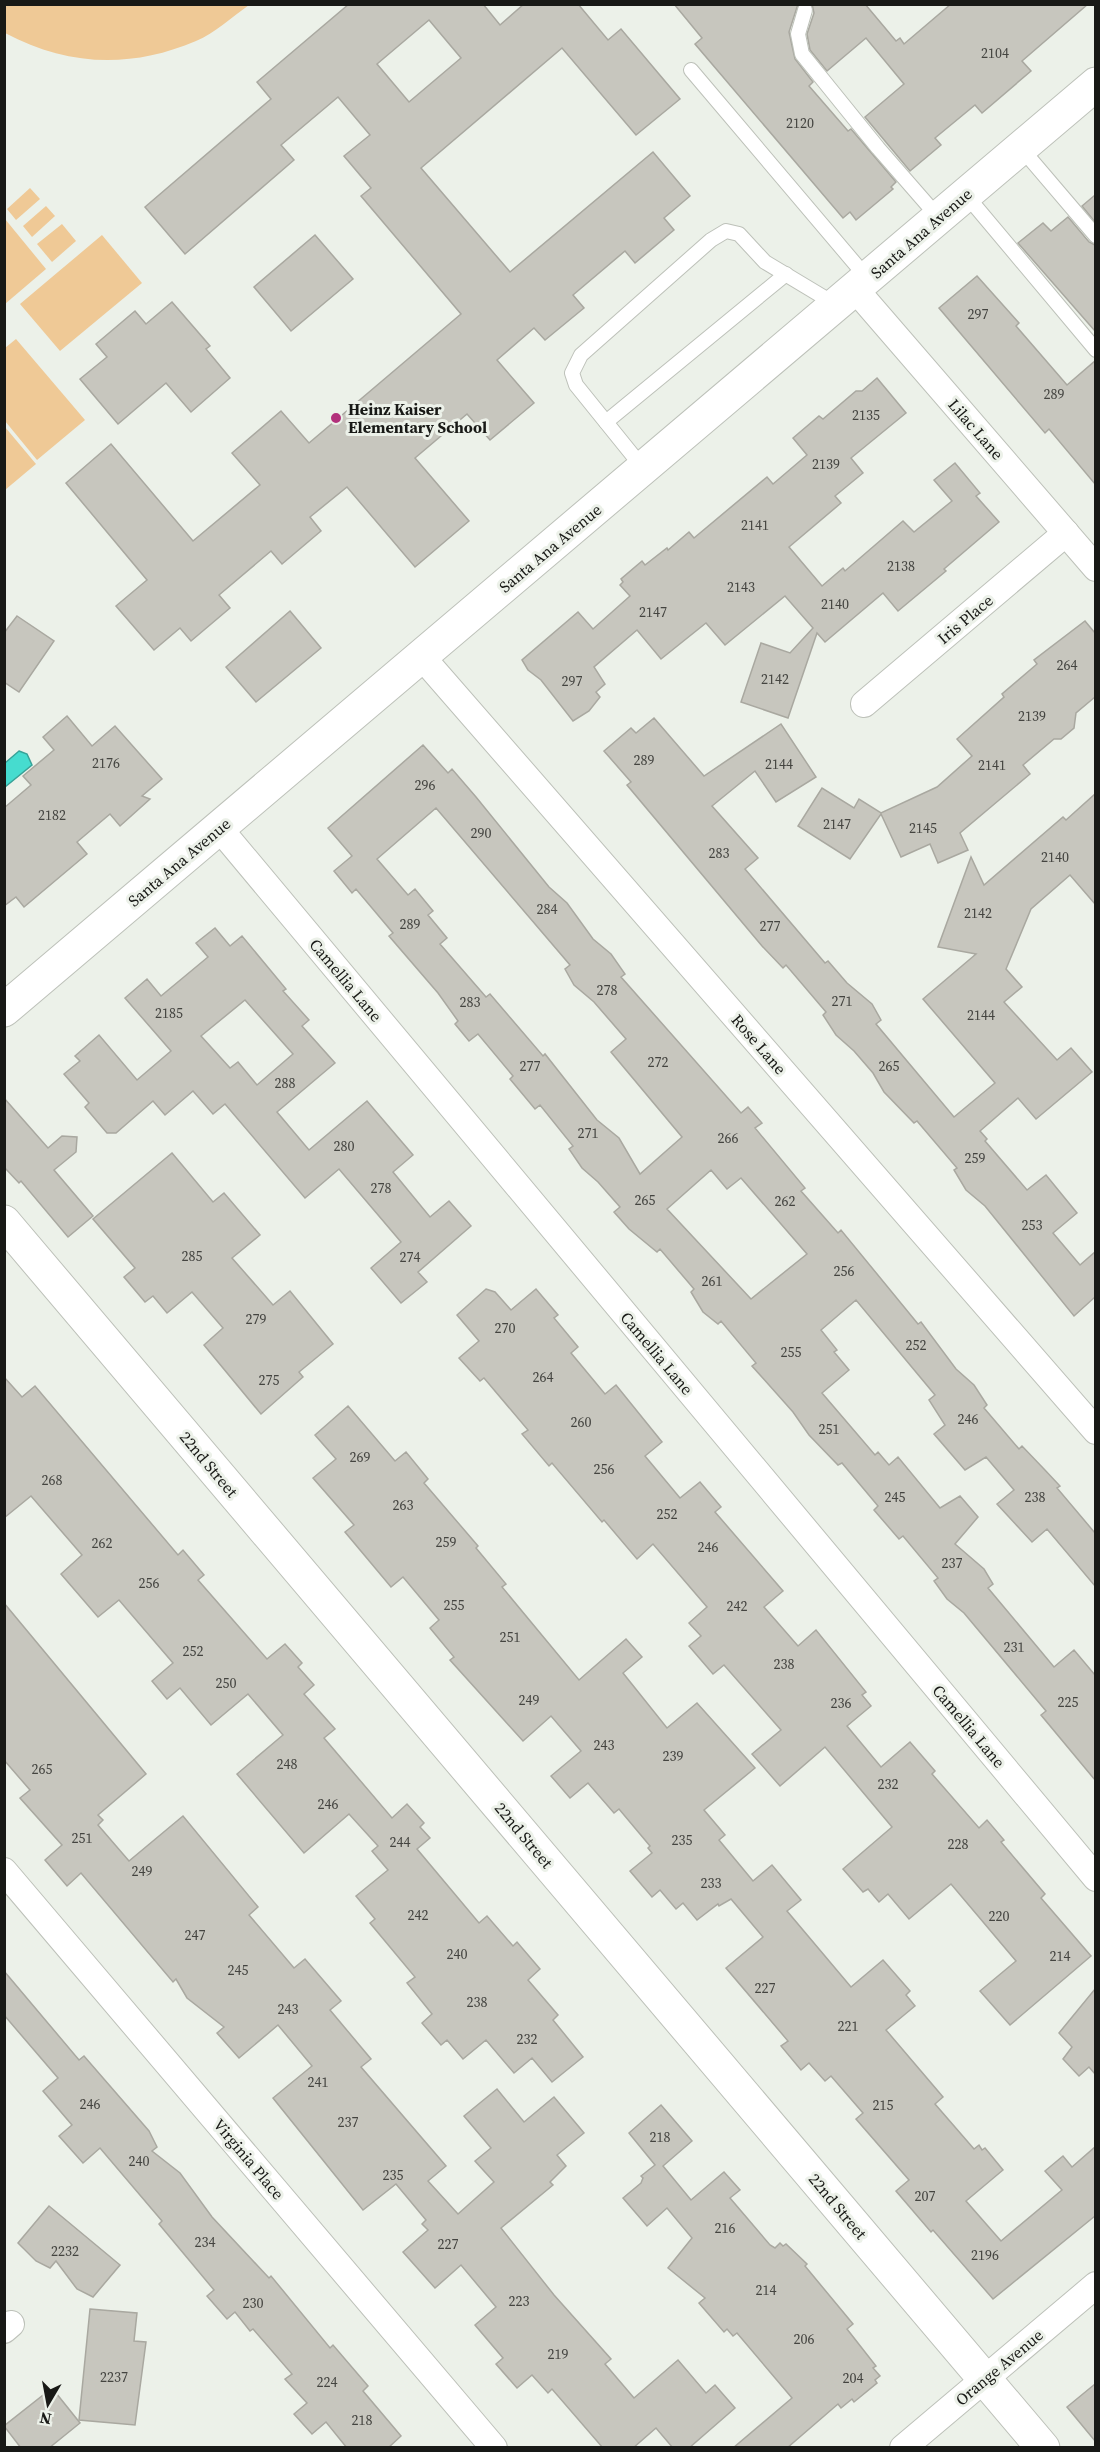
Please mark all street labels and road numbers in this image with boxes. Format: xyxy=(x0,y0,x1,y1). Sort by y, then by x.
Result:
street label: Santa Ana Avenue xyxy=(866,183,976,283)
street label: Lilac Lane xyxy=(943,394,1009,464)
street label: Santa Ana Avenue xyxy=(494,499,606,597)
street label: Iris Place xyxy=(933,589,997,649)
street label: Santa Ana Avenue xyxy=(123,813,235,911)
street label: Camellia Lane xyxy=(305,934,387,1026)
street label: Rose Lane xyxy=(727,1009,791,1079)
street label: Camellia Lane xyxy=(616,1307,698,1399)
street label: 22nd Street xyxy=(175,1426,244,1502)
street label: Camellia Lane xyxy=(928,1680,1010,1772)
street label: 22nd Street xyxy=(490,1797,559,1873)
street label: Virginia Place xyxy=(209,2114,289,2204)
street label: 22nd Street xyxy=(804,2168,873,2244)
street label: Orange Avenue xyxy=(950,2324,1048,2410)

